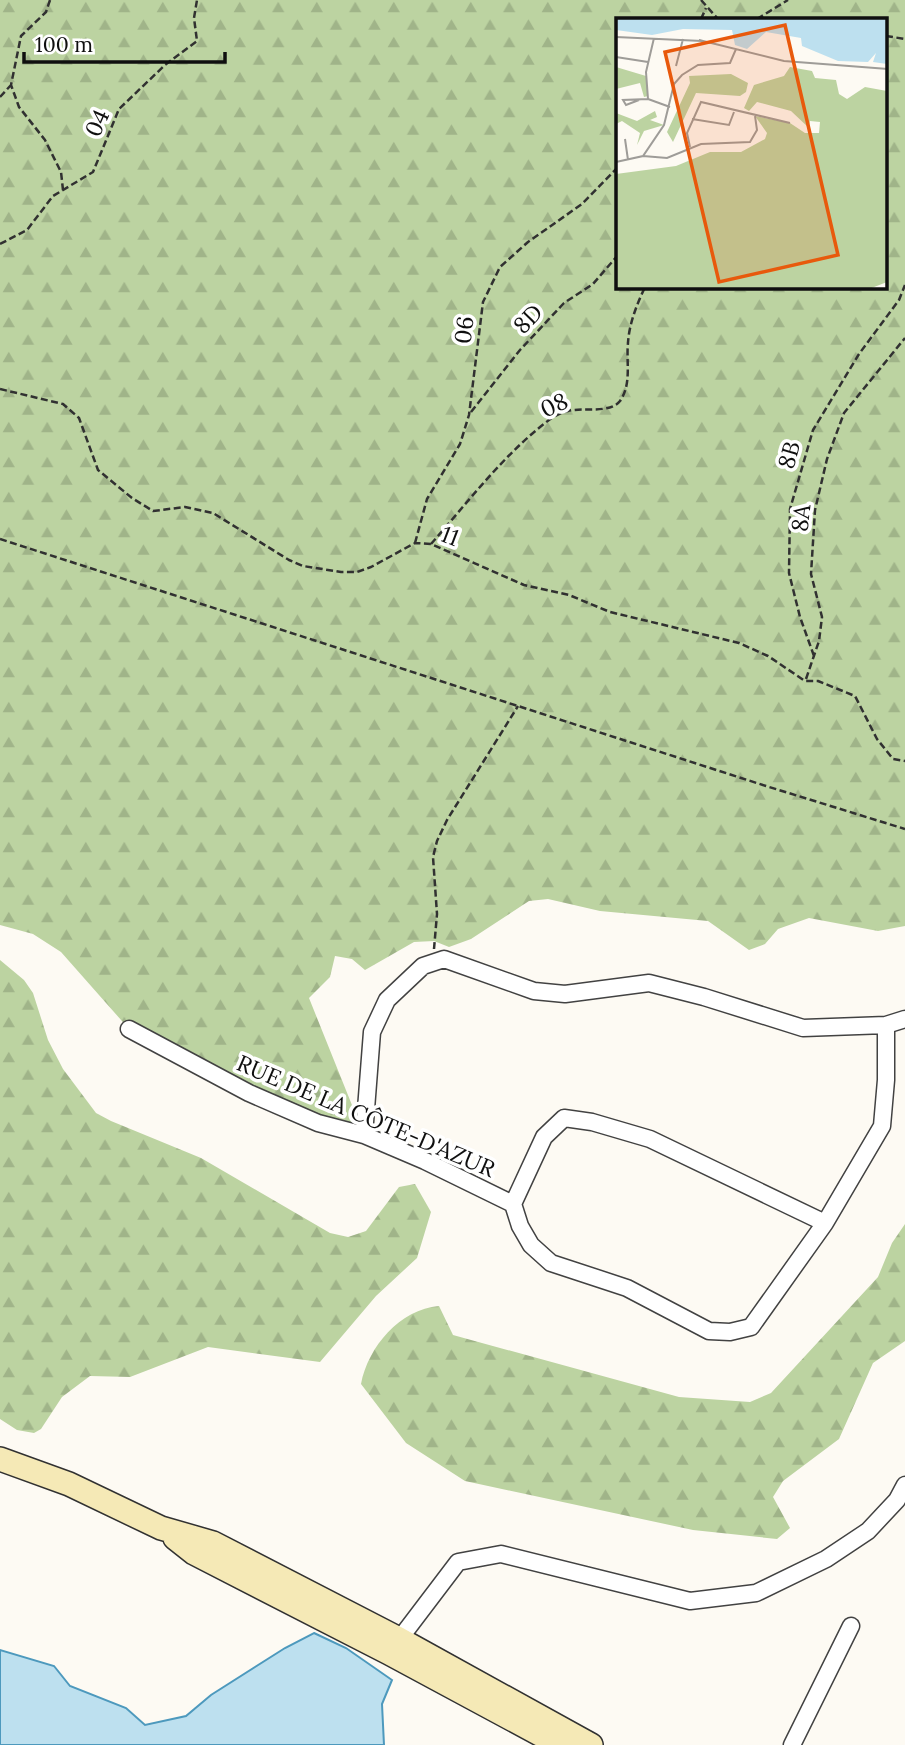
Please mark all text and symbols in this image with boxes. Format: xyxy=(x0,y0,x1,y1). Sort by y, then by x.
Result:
inset map xyxy=(616,18,888,289)
scale bar xyxy=(24,21,226,65)
text: 100 m xyxy=(35,31,93,58)
street label: 04 xyxy=(78,105,115,141)
street label: 8D xyxy=(507,298,549,340)
street label: 06 xyxy=(447,314,480,345)
street label: 08 xyxy=(535,386,572,423)
street label: 8B xyxy=(771,438,806,472)
street label: 8A xyxy=(784,502,817,533)
street label: 11 xyxy=(437,519,463,552)
street label: RUE DE LA CÔTE-D'AZUR xyxy=(233,1048,500,1183)

